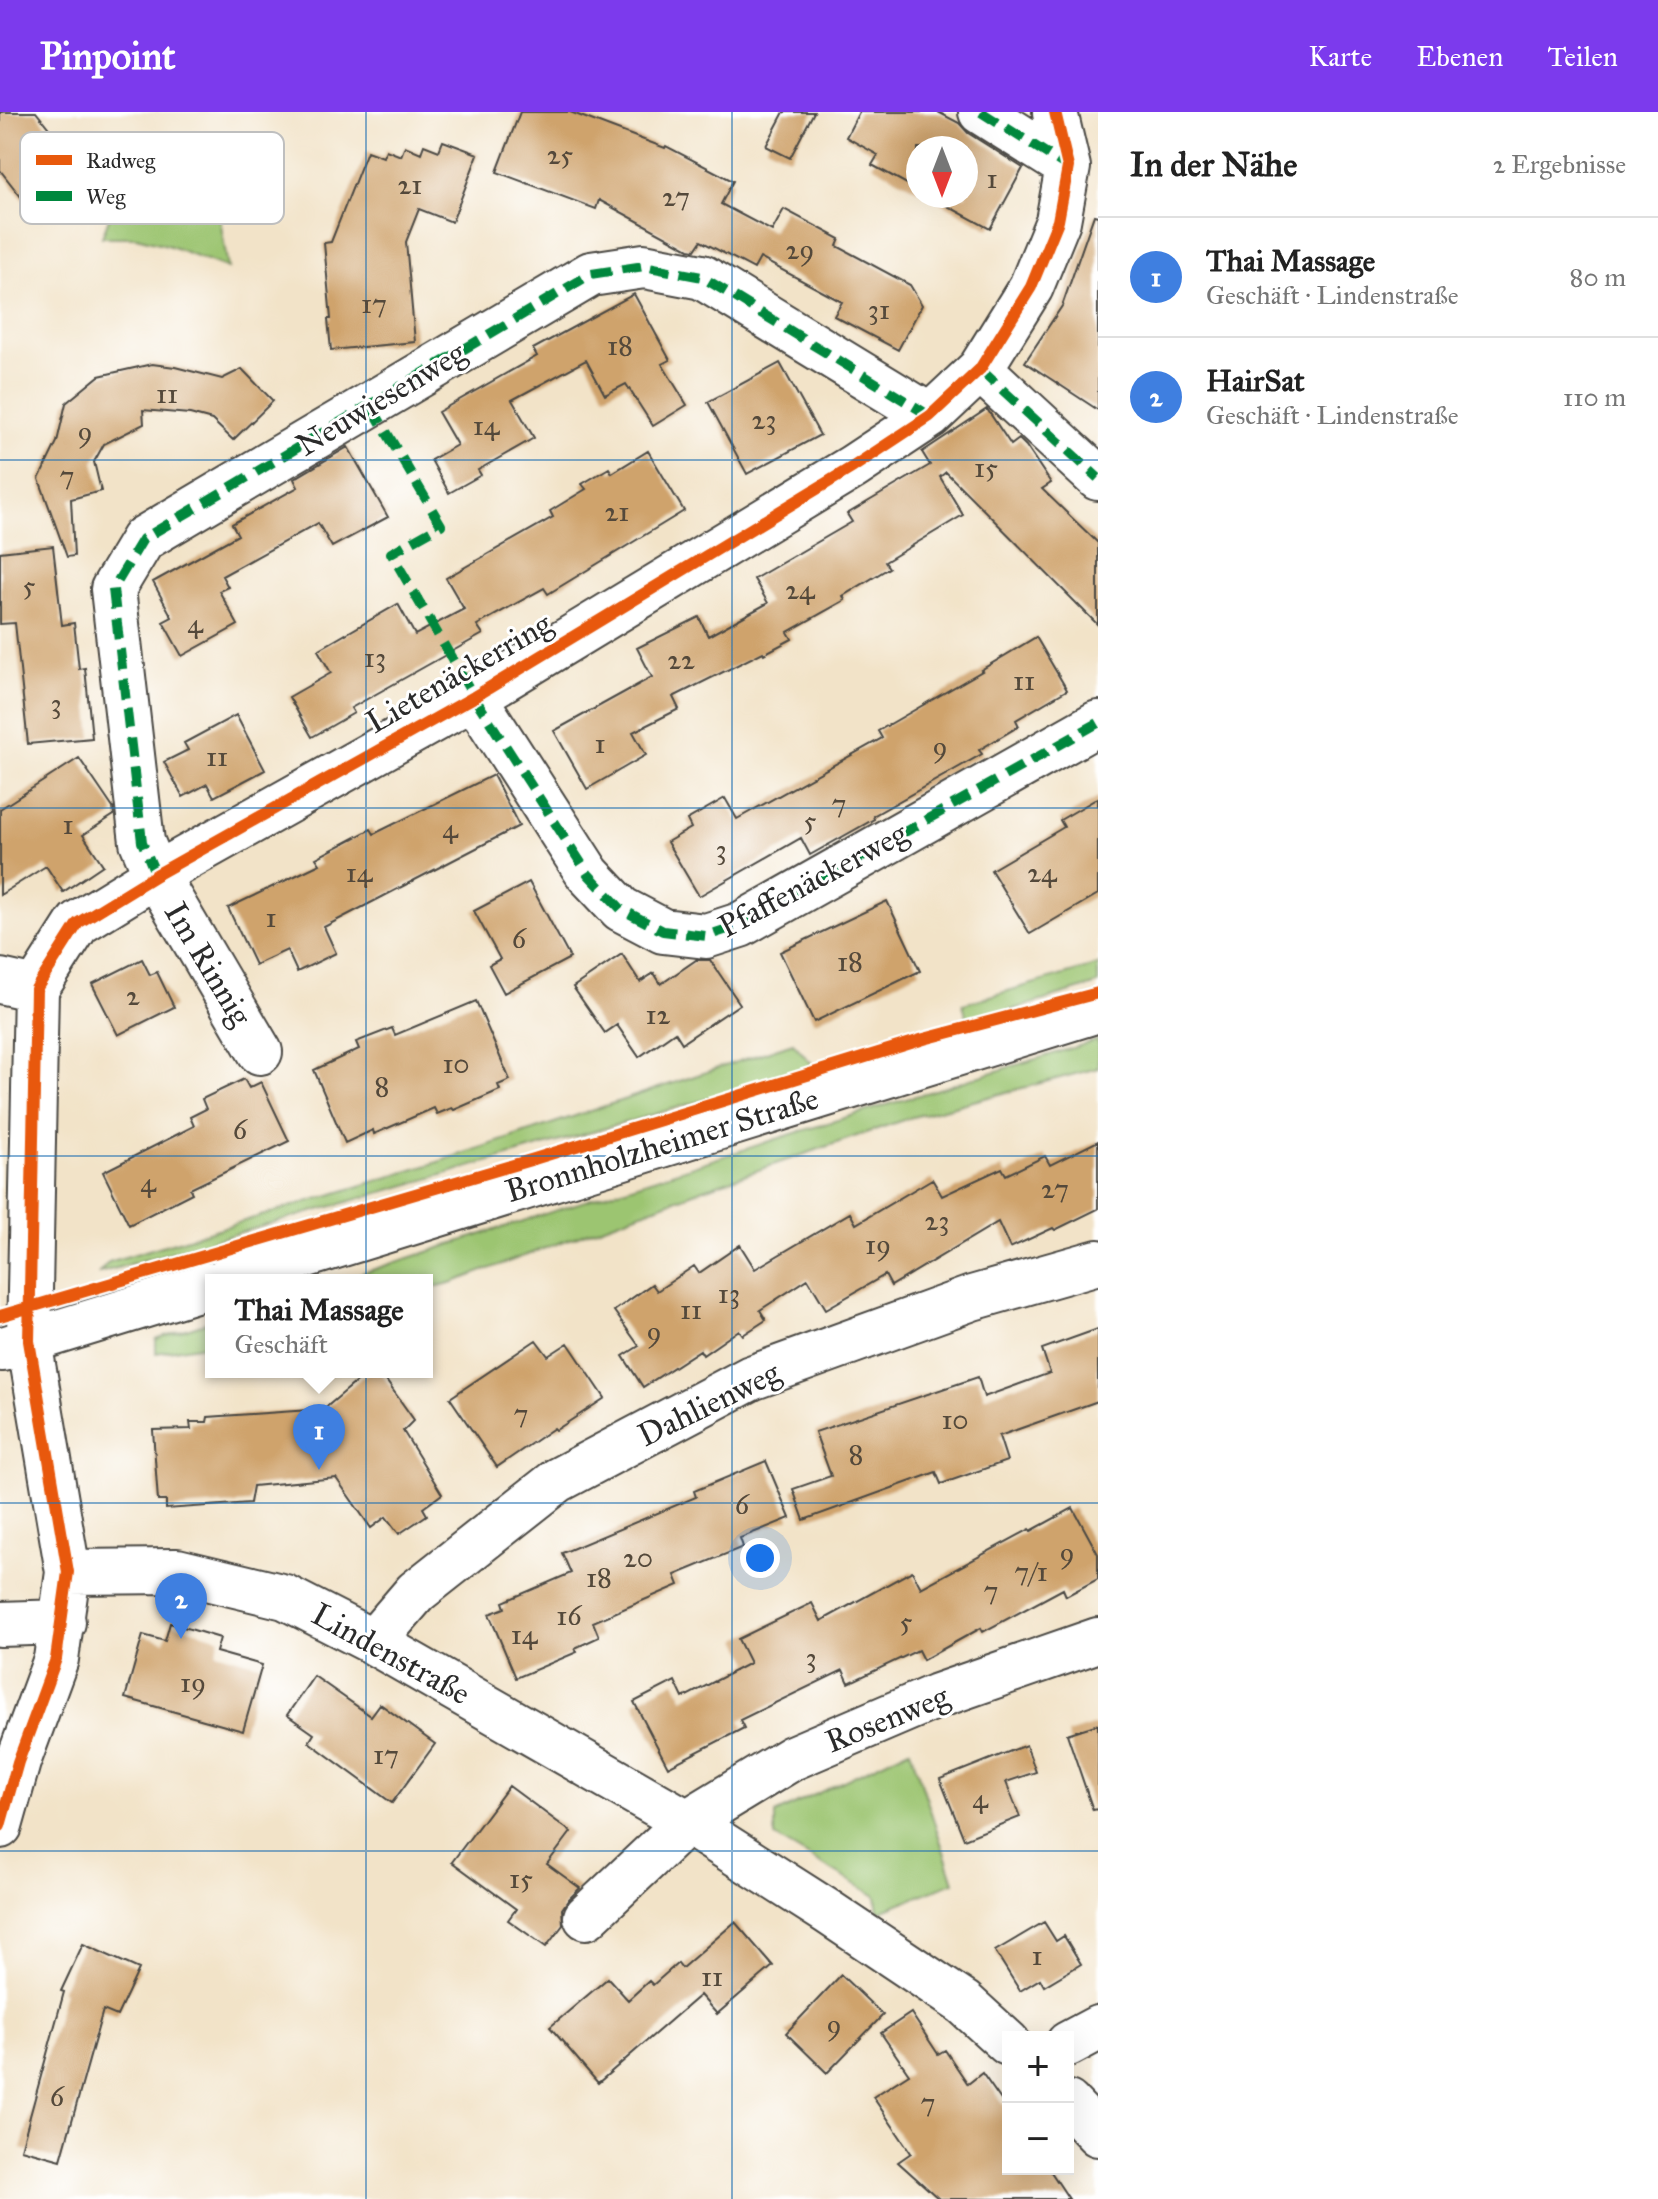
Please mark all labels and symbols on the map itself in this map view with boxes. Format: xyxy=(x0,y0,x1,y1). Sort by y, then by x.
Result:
legend xyxy=(20,132,284,224)
north arrow xyxy=(906,136,978,208)
house number: 25 xyxy=(547,137,573,172)
text: Radweg xyxy=(86,147,156,174)
house number: 1 xyxy=(986,161,998,196)
house number: 21 xyxy=(398,167,422,202)
house number: 27 xyxy=(662,179,690,214)
text: Weg xyxy=(86,183,126,210)
house number: 29 xyxy=(786,232,814,267)
house number: 17 xyxy=(361,286,387,321)
house number: 31 xyxy=(868,292,890,327)
house number: 18 xyxy=(607,328,633,363)
street label: Neuwiesenweg xyxy=(289,333,474,465)
house number: 11 xyxy=(156,376,178,411)
house number: 23 xyxy=(751,402,777,437)
house number: 14 xyxy=(473,408,501,443)
house number: 9 xyxy=(77,414,93,449)
house number: 15 xyxy=(974,450,998,485)
house number: 7 xyxy=(60,458,74,493)
house number: 21 xyxy=(605,494,629,529)
house number: 5 xyxy=(22,568,36,603)
house number: 24 xyxy=(785,572,816,607)
street label: Lietenäckerring xyxy=(359,604,560,742)
house number: 4 xyxy=(187,606,204,641)
house number: 13 xyxy=(364,640,386,675)
house number: 22 xyxy=(667,642,695,677)
house number: 11 xyxy=(1013,663,1035,698)
house number: 3 xyxy=(50,686,62,721)
house number: 1 xyxy=(594,726,606,761)
house number: 9 xyxy=(932,729,948,764)
house number: 11 xyxy=(206,739,228,774)
house number: 7 xyxy=(832,786,846,821)
house number: 5 xyxy=(803,803,817,838)
house number: 1 xyxy=(62,807,74,842)
house number: 4 xyxy=(442,811,459,846)
street label: Pfaffenäckerweg xyxy=(712,813,915,946)
house number: 3 xyxy=(715,832,727,867)
house number: 14 xyxy=(346,855,374,890)
house number: 24 xyxy=(1027,855,1058,890)
street label: Im Rinnig xyxy=(156,895,261,1034)
house number: 1 xyxy=(265,900,277,935)
house number: 6 xyxy=(512,921,528,956)
house number: 18 xyxy=(837,944,863,979)
house number: 2 xyxy=(126,978,140,1013)
house number: 12 xyxy=(646,997,671,1032)
house number: 10 xyxy=(442,1046,470,1081)
house number: 8 xyxy=(375,1069,389,1104)
street label: Bronnholzheimer Straße xyxy=(501,1079,823,1211)
house number: 6 xyxy=(233,1112,249,1147)
house number: 4 xyxy=(140,1165,157,1200)
house number: 27 xyxy=(1041,1171,1069,1206)
house number: 23 xyxy=(924,1203,950,1238)
house number: 19 xyxy=(865,1227,891,1262)
house number: 13 xyxy=(718,1276,740,1311)
house number: 11 xyxy=(680,1292,702,1327)
house number: 9 xyxy=(646,1314,662,1349)
street label: Dahlienweg xyxy=(632,1352,787,1455)
house number: 7 xyxy=(514,1396,528,1431)
house number: 10 xyxy=(941,1402,969,1437)
pin: 1 xyxy=(293,1404,345,1470)
house number: 8 xyxy=(849,1437,863,1472)
house number: 6 xyxy=(735,1487,751,1522)
house number: 9 xyxy=(1059,1535,1075,1570)
your location xyxy=(740,1538,780,1578)
house number: 20 xyxy=(623,1540,653,1575)
house number: 7/1 xyxy=(1014,1554,1048,1589)
house number: 18 xyxy=(586,1560,612,1595)
pin: 2 xyxy=(155,1573,207,1639)
house number: 7 xyxy=(984,1573,998,1608)
street label: Lindenstraße xyxy=(305,1595,477,1713)
house number: 16 xyxy=(556,1598,583,1633)
house number: 5 xyxy=(899,1604,913,1639)
house number: 14 xyxy=(511,1617,539,1652)
house number: 3 xyxy=(805,1640,817,1675)
house number: 19 xyxy=(180,1665,206,1700)
street label: Rosenweg xyxy=(820,1676,955,1761)
house number: 17 xyxy=(373,1737,399,1772)
house number: 4 xyxy=(972,1781,989,1816)
house number: 15 xyxy=(509,1861,533,1896)
house number: 1 xyxy=(1031,1938,1043,1973)
house number: 11 xyxy=(701,1959,723,1994)
house number: 9 xyxy=(826,2007,842,2042)
house number: 6 xyxy=(50,2079,66,2114)
house number: 7 xyxy=(921,2085,935,2120)

